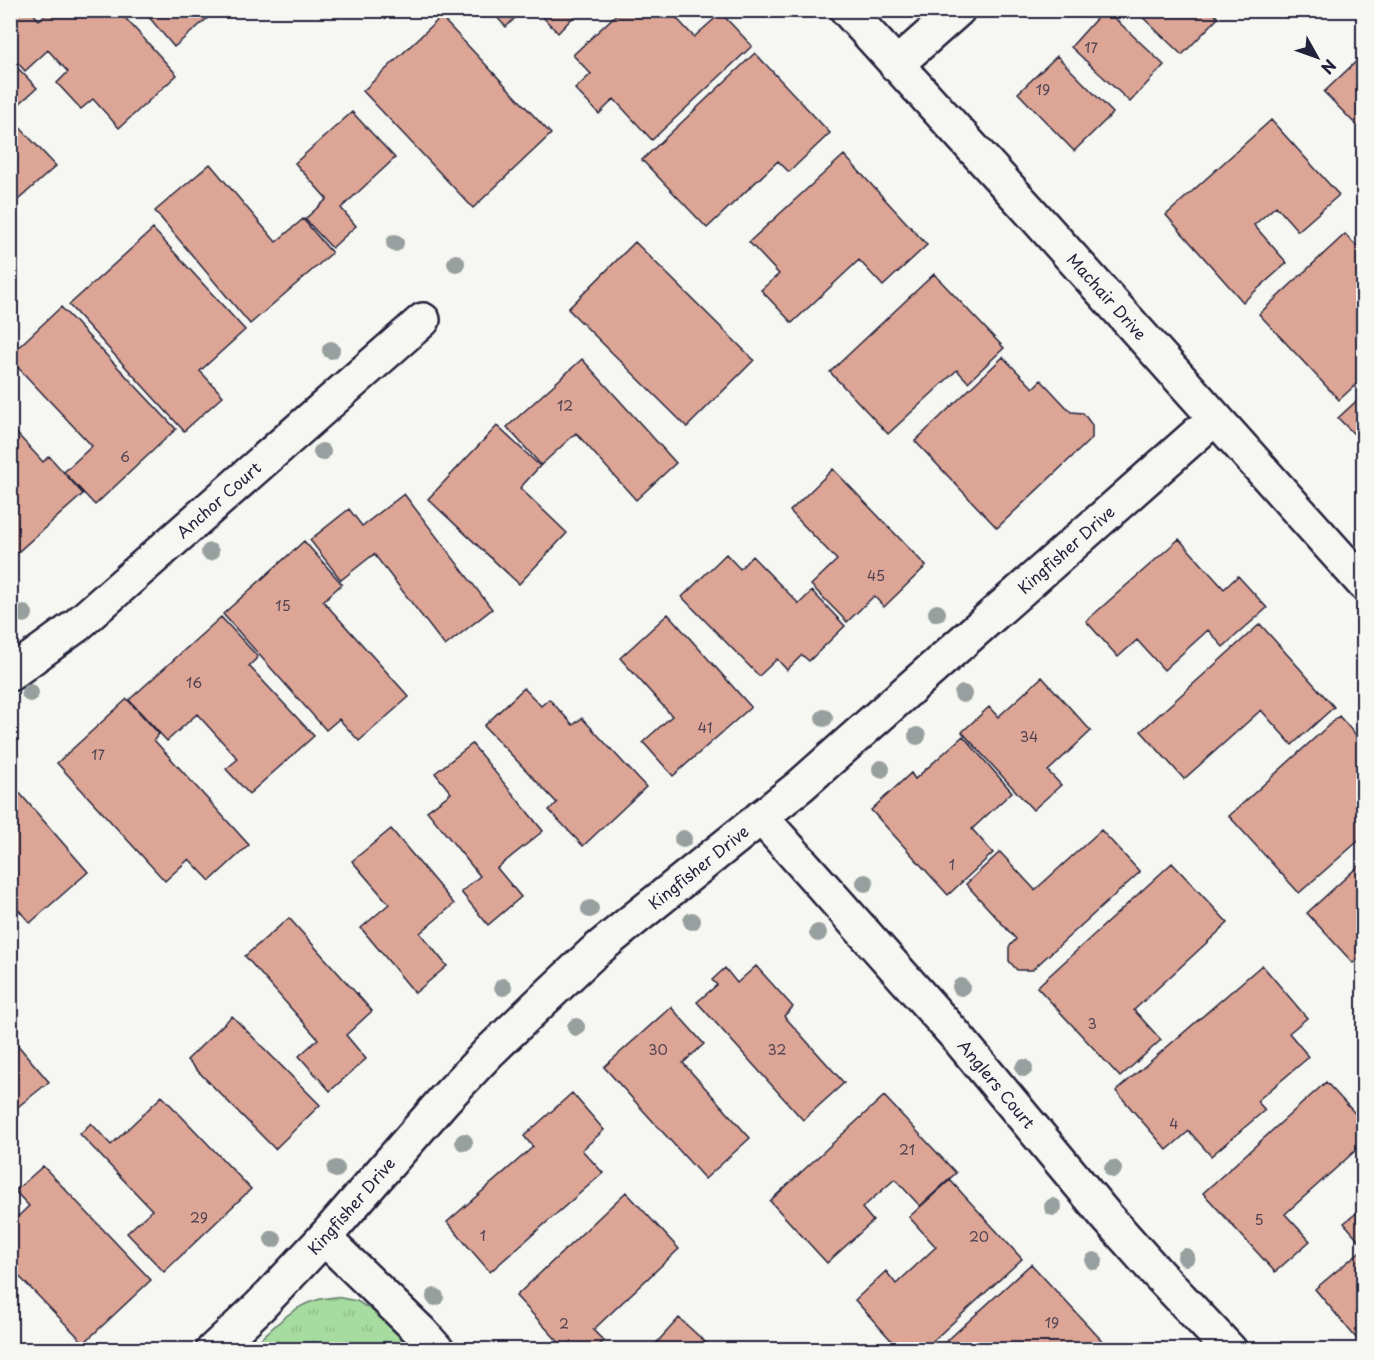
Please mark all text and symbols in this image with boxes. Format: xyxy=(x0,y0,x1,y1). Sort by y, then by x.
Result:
north arrow xyxy=(1287,27,1347,87)
house number: 17 xyxy=(1084,37,1098,58)
text: N xyxy=(1316,55,1343,80)
house number: 19 xyxy=(1036,79,1050,100)
street label: Machair Drive xyxy=(1062,247,1153,345)
house number: 12 xyxy=(557,395,573,416)
house number: 6 xyxy=(120,446,130,467)
street label: Anchor Court xyxy=(171,455,266,543)
street label: Kingfisher Drive xyxy=(1012,499,1120,599)
house number: 45 xyxy=(867,565,885,586)
house number: 15 xyxy=(275,595,291,616)
house number: 16 xyxy=(186,672,202,693)
house number: 41 xyxy=(698,717,712,738)
house number: 34 xyxy=(1020,726,1038,747)
house number: 17 xyxy=(91,744,105,765)
street label: Kingfisher Drive xyxy=(643,819,753,914)
house number: 1 xyxy=(949,854,955,875)
house number: 3 xyxy=(1087,1013,1097,1034)
street label: Anglers Court xyxy=(953,1034,1042,1134)
house number: 30 xyxy=(648,1039,668,1060)
house number: 32 xyxy=(768,1039,786,1060)
house number: 4 xyxy=(1169,1113,1179,1134)
house number: 21 xyxy=(899,1139,915,1160)
street label: Kingfisher Drive xyxy=(301,1151,400,1259)
house number: 29 xyxy=(190,1207,208,1228)
house number: 5 xyxy=(1254,1209,1264,1230)
house number: 1 xyxy=(480,1225,486,1246)
house number: 20 xyxy=(969,1226,989,1247)
house number: 19 xyxy=(1045,1312,1059,1333)
house number: 2 xyxy=(559,1313,569,1334)

